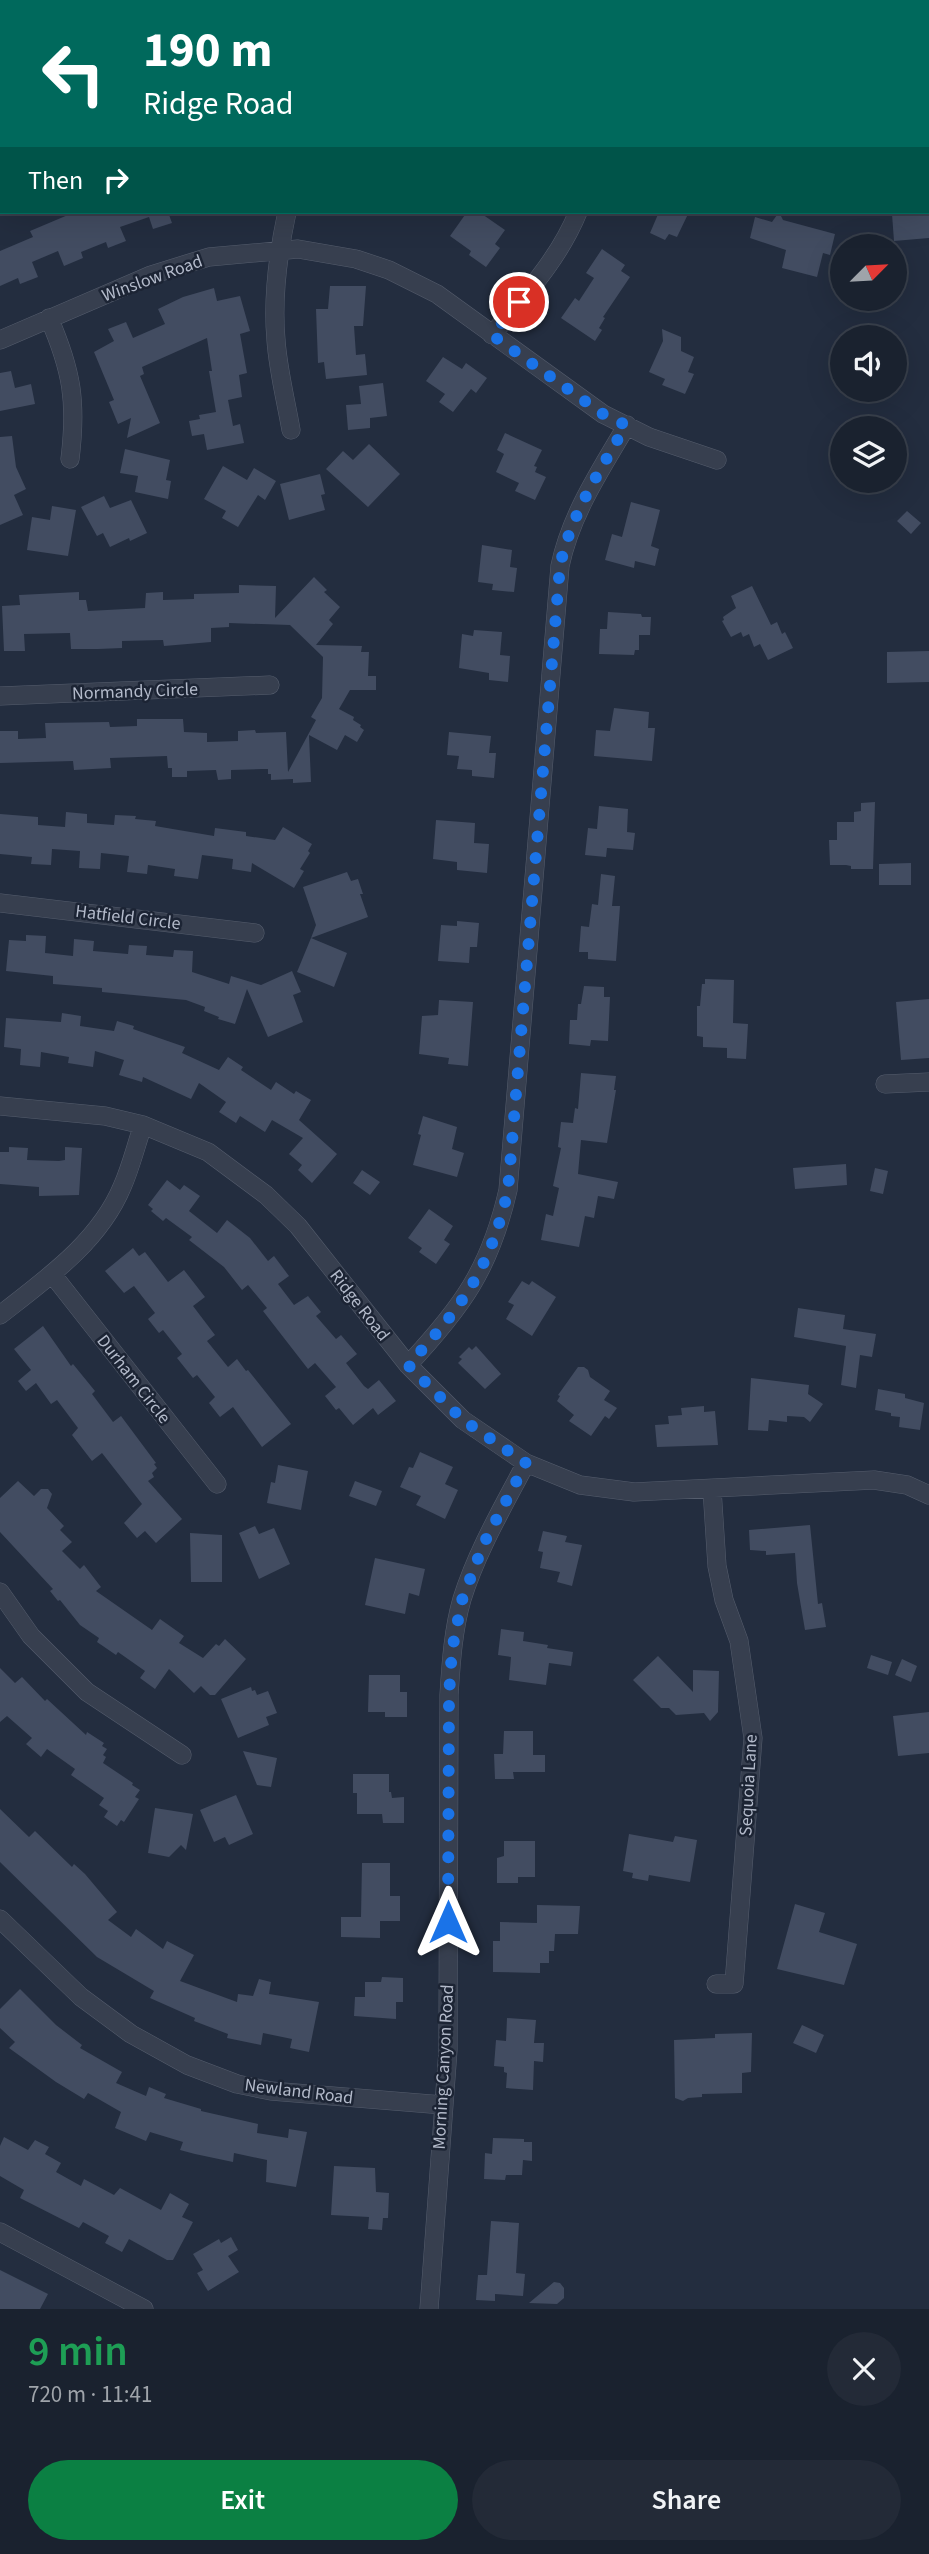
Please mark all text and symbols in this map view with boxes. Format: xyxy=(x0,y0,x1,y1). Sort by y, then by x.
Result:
text: 190 m xyxy=(143,16,272,86)
icon: left xyxy=(28,28,119,119)
text: Ridge Road xyxy=(143,81,293,127)
icon: right xyxy=(97,161,135,199)
text: Then xyxy=(28,162,83,199)
north arrow xyxy=(830,234,906,312)
map controls xyxy=(830,234,907,493)
street label: Winslow Road xyxy=(98,249,206,308)
pin xyxy=(489,272,549,332)
icon: arrive xyxy=(500,283,538,321)
button: sound xyxy=(830,325,907,402)
button: layers xyxy=(830,416,907,493)
street label: Normandy Circle xyxy=(72,677,198,706)
street label: Hatfield Circle xyxy=(74,899,182,936)
street label: Ridge Road xyxy=(324,1264,396,1346)
street label: Durham Circle xyxy=(91,1329,176,1429)
street label: Sequoia Lane xyxy=(733,1733,764,1837)
position arrow xyxy=(411,1885,485,1959)
street label: Morning Canyon Road xyxy=(427,1984,460,2150)
street label: Newland Road xyxy=(243,2072,355,2111)
text: 9 min xyxy=(28,2322,128,2382)
button: close xyxy=(827,2332,901,2406)
text: 720 m · 11:41 xyxy=(28,2378,152,2411)
button: Exit xyxy=(28,2460,458,2540)
button: Share xyxy=(472,2460,901,2540)

